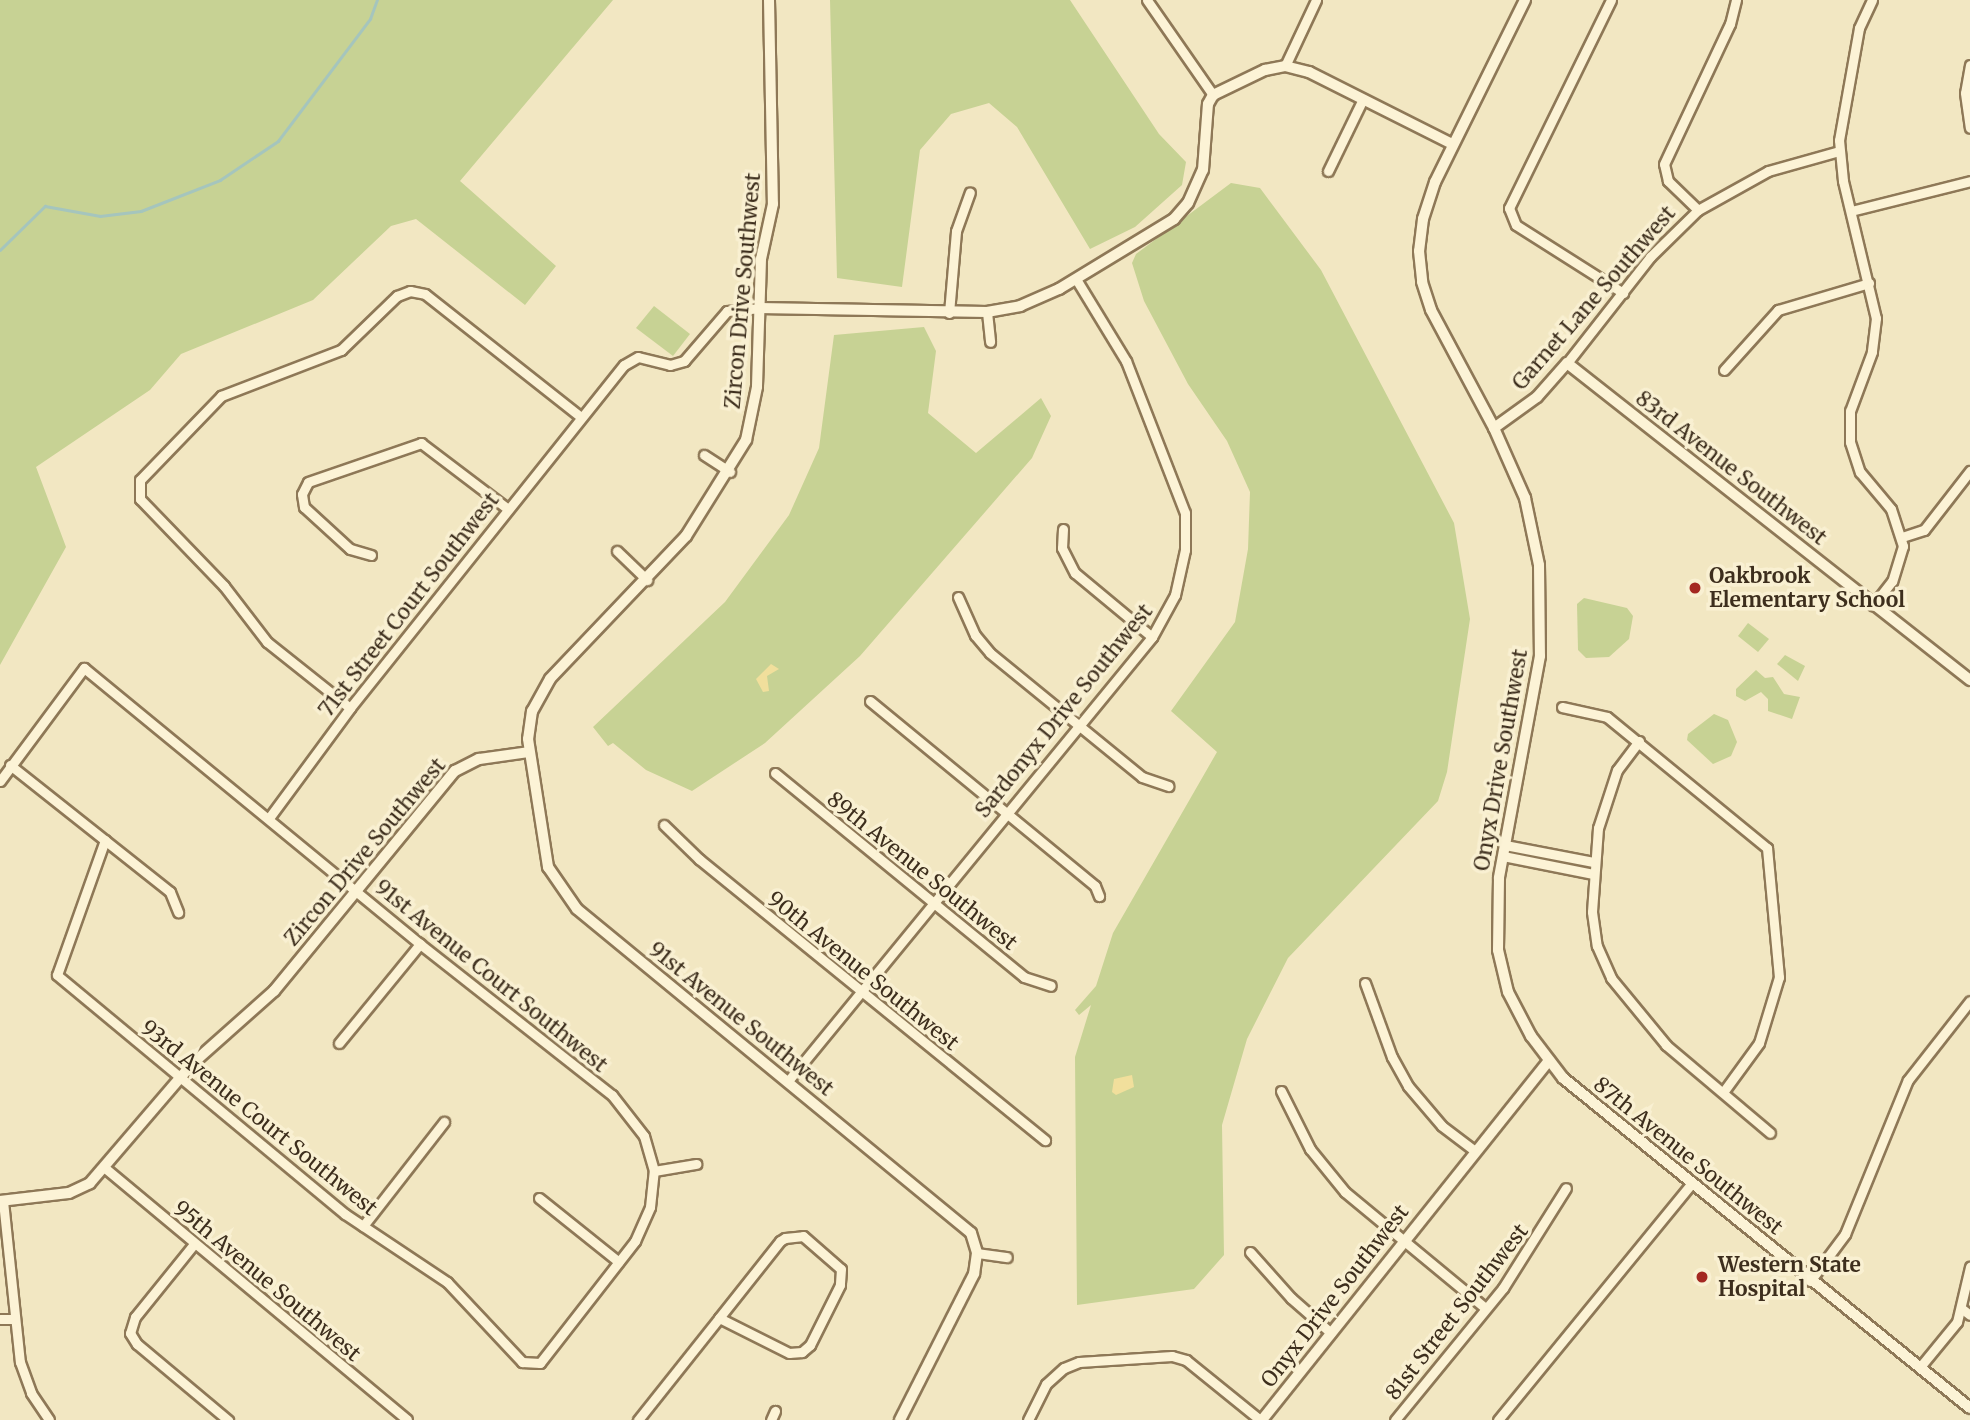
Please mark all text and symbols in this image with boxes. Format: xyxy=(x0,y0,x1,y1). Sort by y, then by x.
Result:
street label: Zircon Drive Southwest xyxy=(720,172,766,410)
street label: Garnet Lane Southwest xyxy=(1507,201,1681,395)
street label: 83rd Avenue Southwest xyxy=(1631,386,1831,550)
street label: 71st Street Court Southwest xyxy=(314,488,504,722)
place label: Oakbrook Elementary School xyxy=(1709,563,1905,613)
marker: Oakbrook Elementary School xyxy=(1687,580,1703,596)
street label: Sardonyx Drive Southwest xyxy=(970,599,1158,823)
street label: Onyx Drive Southwest xyxy=(1469,647,1533,873)
street label: Zircon Drive Southwest xyxy=(279,753,451,951)
street label: 89th Avenue Southwest xyxy=(822,787,1022,955)
street label: 91st Avenue Court Southwest xyxy=(370,874,612,1078)
street label: 90th Avenue Southwest xyxy=(762,886,964,1056)
street label: 91st Avenue Southwest xyxy=(644,937,838,1101)
street label: 93rd Avenue Court Southwest xyxy=(136,1015,382,1221)
street label: 87th Avenue Southwest xyxy=(1588,1072,1788,1240)
street label: 95th Avenue Southwest xyxy=(168,1195,366,1367)
street label: Onyx Drive Southwest xyxy=(1256,1200,1414,1392)
street label: 81st Street Southwest xyxy=(1380,1219,1534,1405)
place label: Western State Hospital xyxy=(1718,1252,1861,1302)
marker: Western State Hospital xyxy=(1692,1267,1712,1287)

